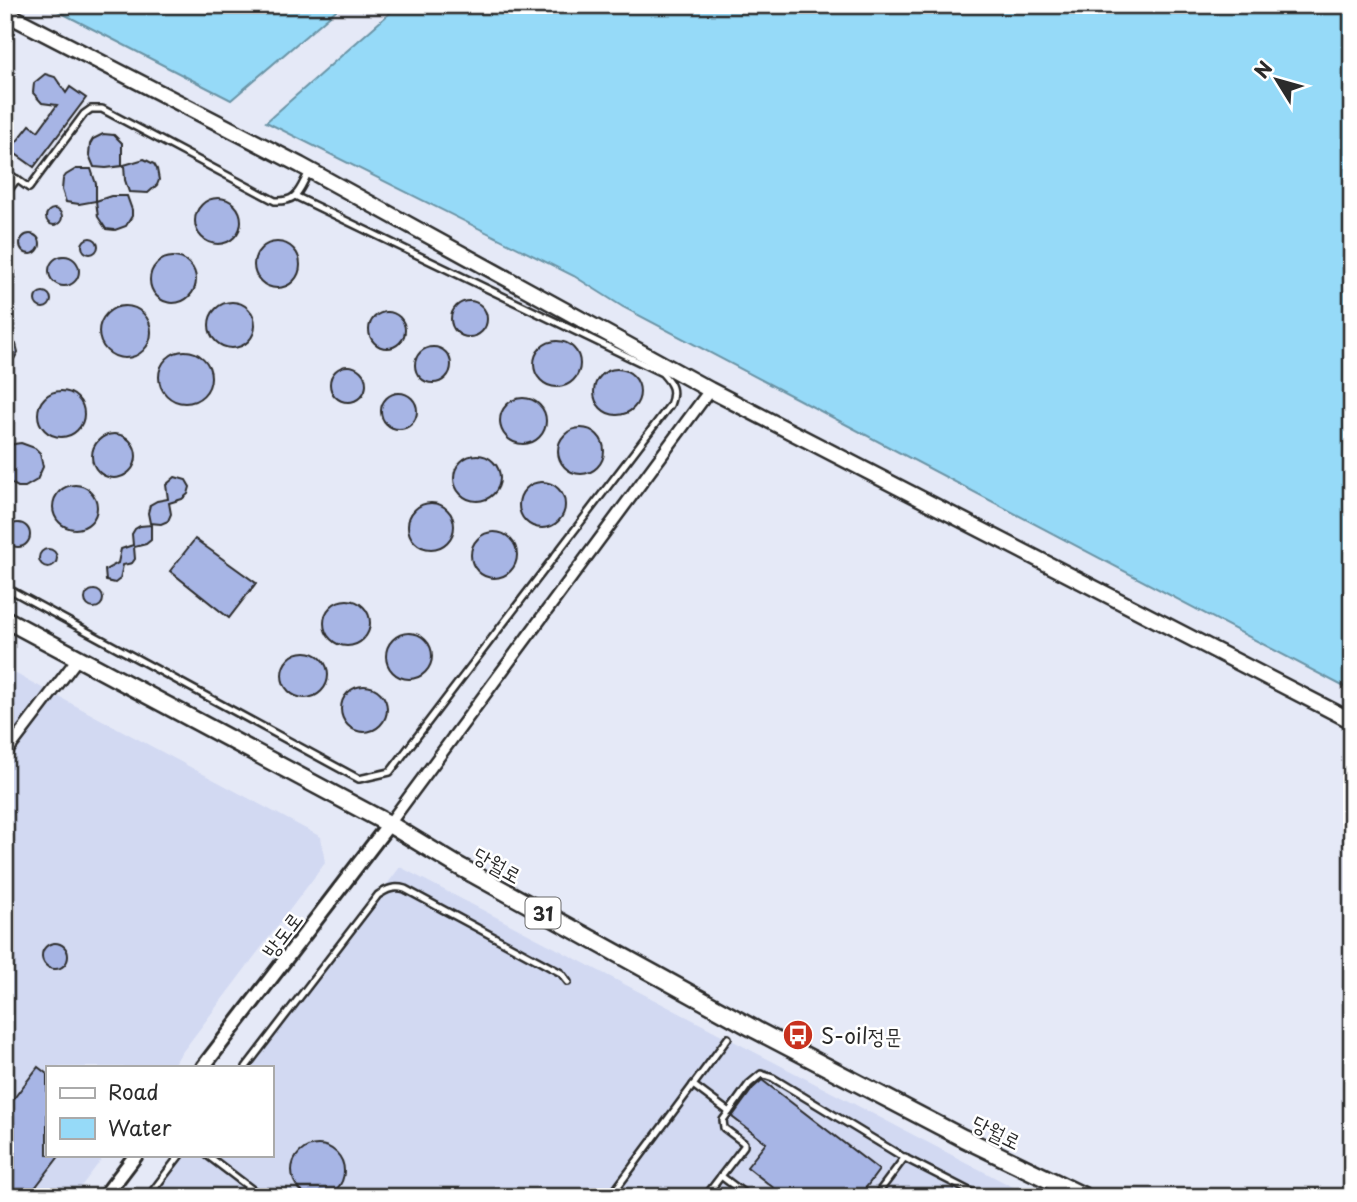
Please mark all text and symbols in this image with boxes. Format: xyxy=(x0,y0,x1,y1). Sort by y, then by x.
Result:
north arrow xyxy=(1242,46,1312,116)
text: N xyxy=(1247,55,1278,84)
street label: 당월로 xyxy=(468,838,528,890)
road number: 31 xyxy=(526,897,560,928)
street label: 방도로 xyxy=(253,904,309,964)
bus stop icon: S-oil정문 xyxy=(781,1018,815,1052)
place label: S-oil정문 xyxy=(821,1019,902,1051)
legend xyxy=(46,1066,273,1156)
text: Road xyxy=(108,1075,159,1107)
street label: 당월로 xyxy=(967,1106,1027,1156)
text: Water xyxy=(108,1111,172,1143)

